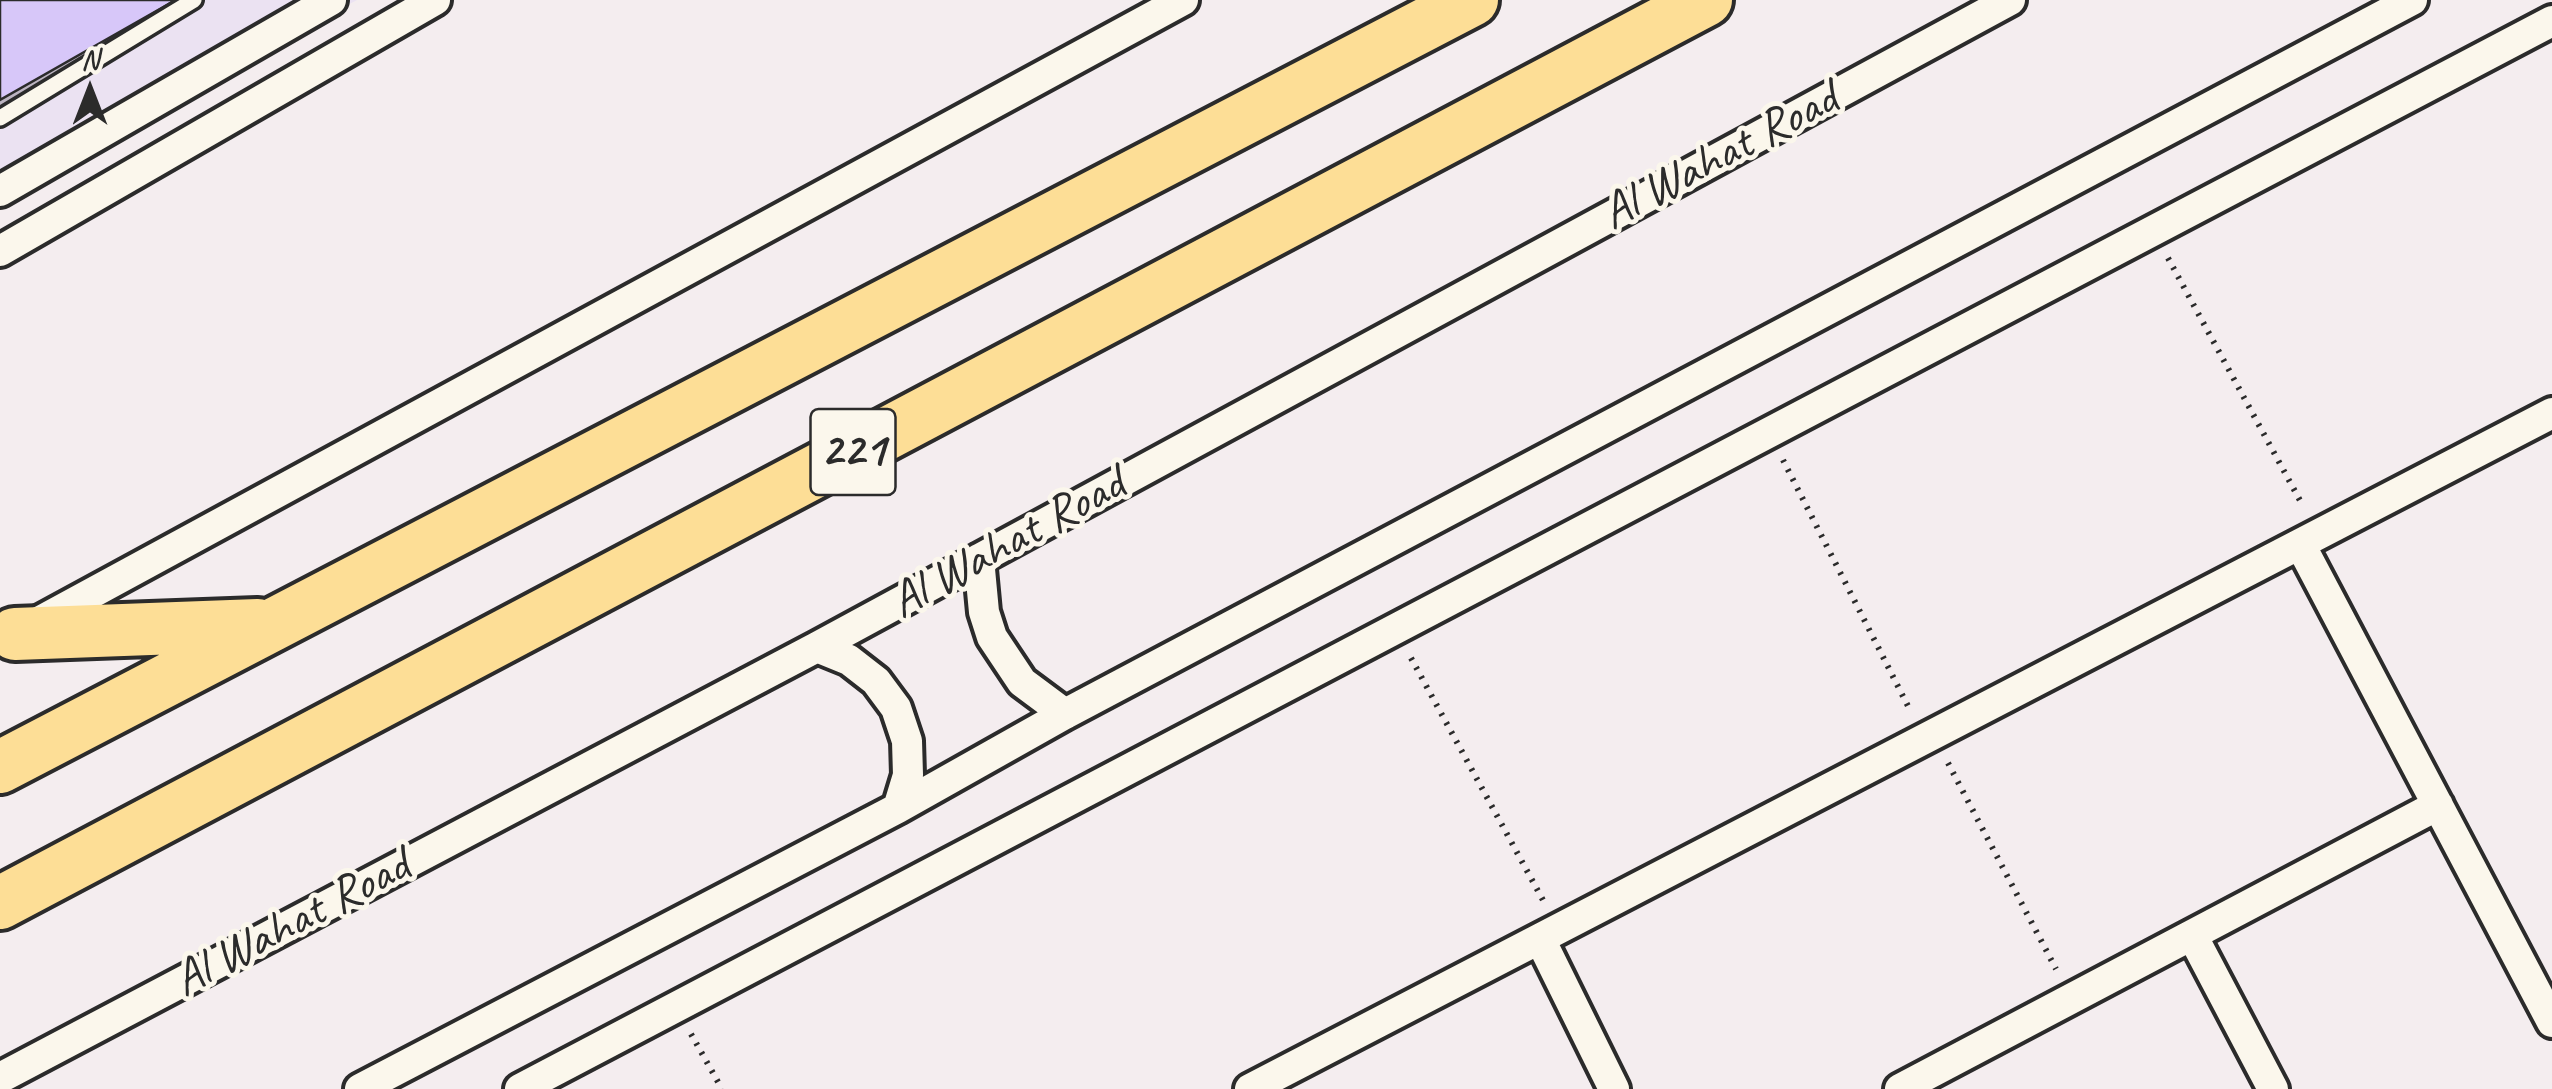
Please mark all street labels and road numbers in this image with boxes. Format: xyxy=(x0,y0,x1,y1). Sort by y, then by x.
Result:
street label: Al Wahat Road xyxy=(1592,70,1848,244)
road number: 221 xyxy=(810,409,896,495)
street label: Al Wahat Road xyxy=(880,455,1136,633)
street label: Al Wahat Road xyxy=(164,837,420,1011)

